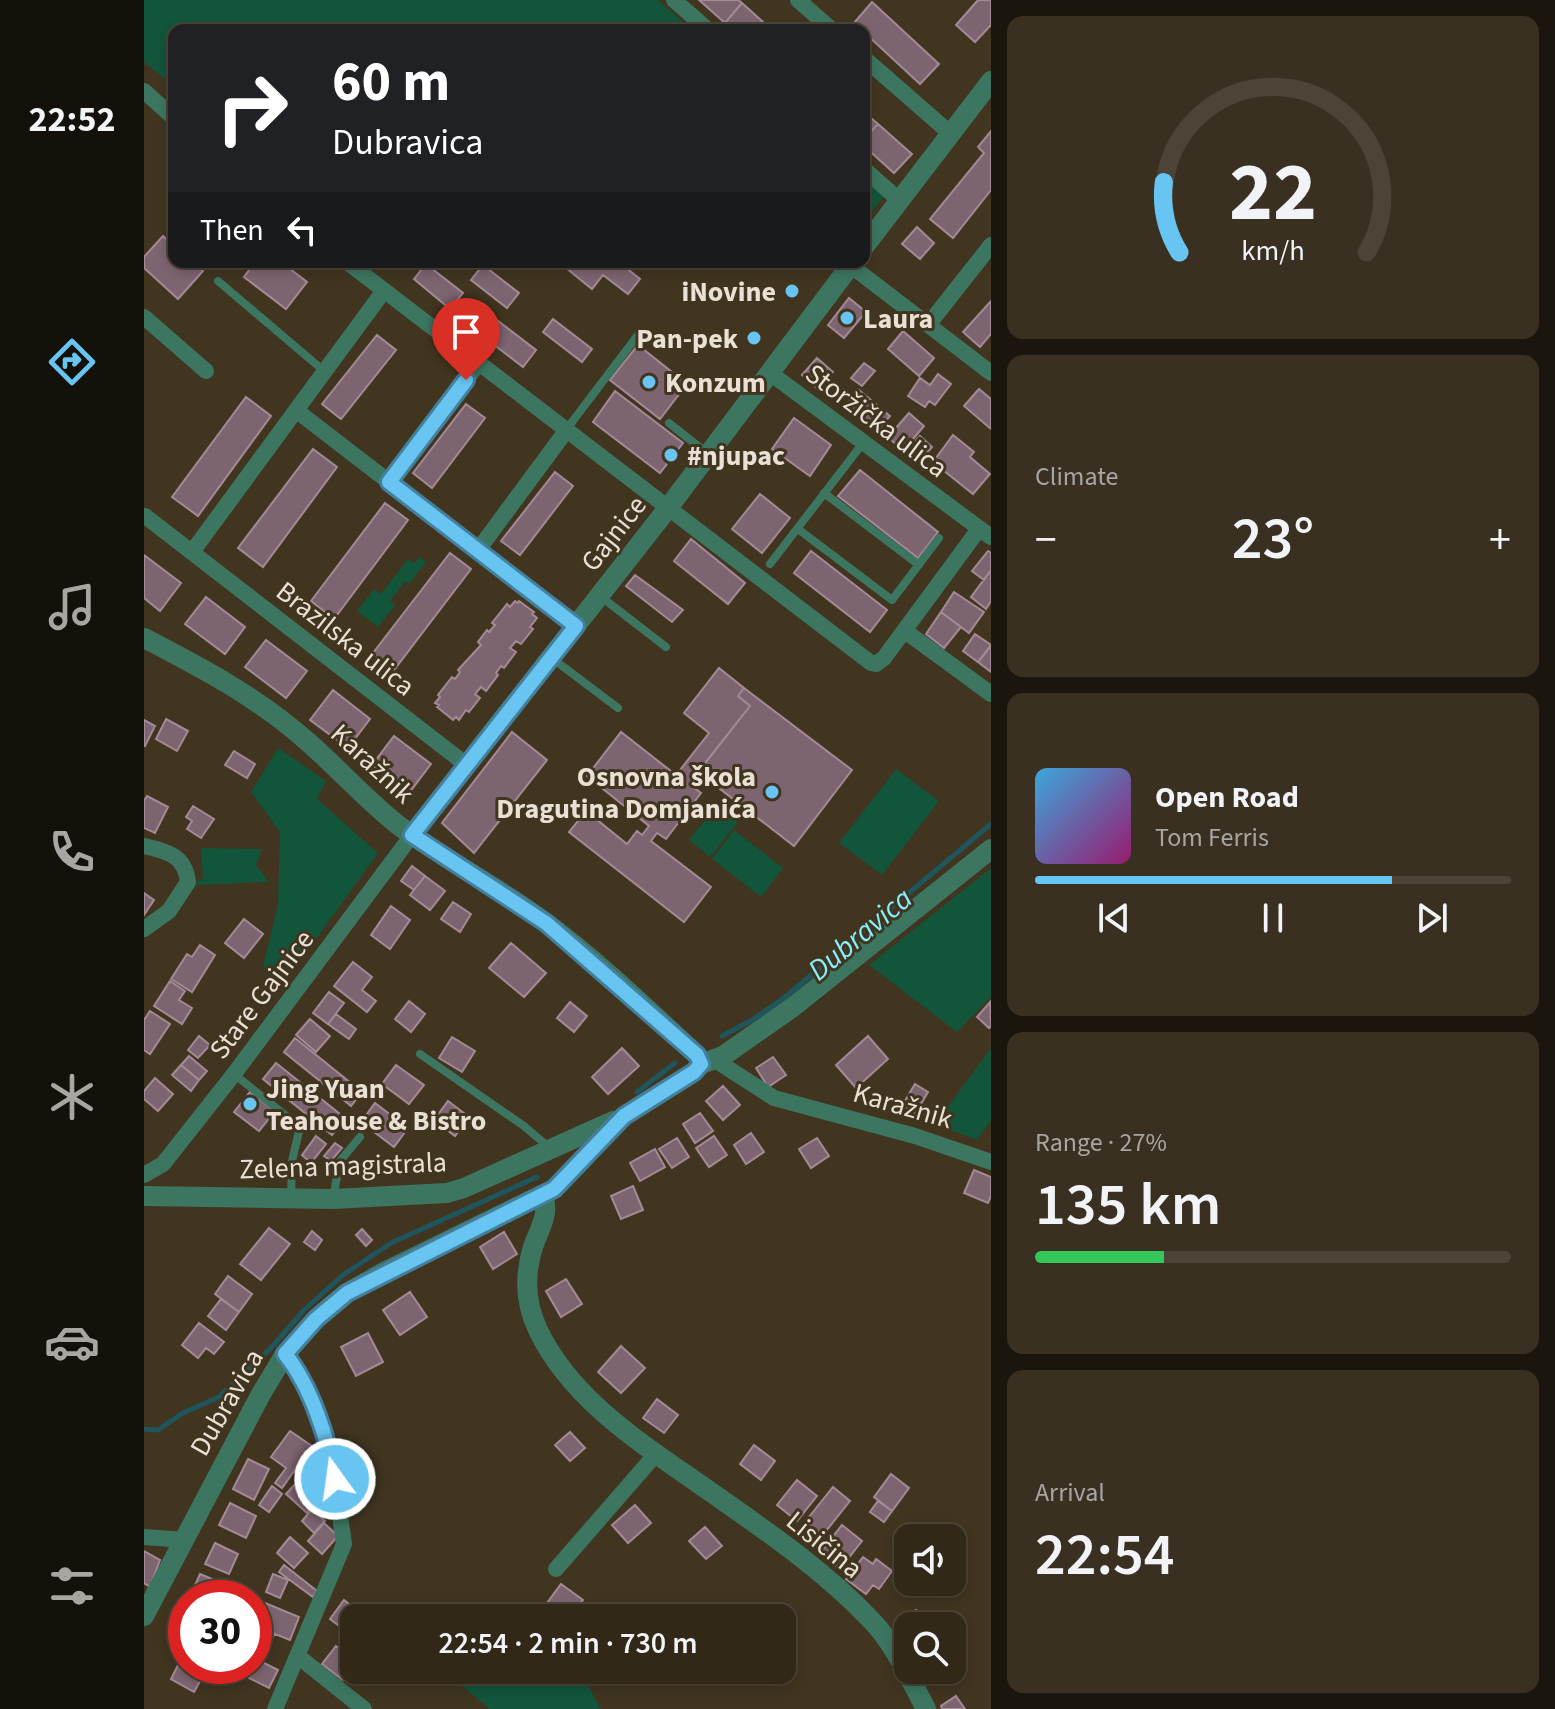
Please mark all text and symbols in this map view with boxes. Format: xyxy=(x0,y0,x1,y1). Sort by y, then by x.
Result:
text: 60 m xyxy=(332,43,450,122)
icon: right xyxy=(200,56,304,160)
text: 22:52 xyxy=(29,94,115,145)
text: Dubravica xyxy=(332,117,483,168)
text: 22 xyxy=(1229,134,1317,252)
icon: left xyxy=(280,208,324,252)
text: Then xyxy=(200,209,264,252)
text: km/h xyxy=(1241,231,1305,271)
place label: iNovine xyxy=(681,272,776,312)
marker: iNovine xyxy=(783,282,801,300)
pin xyxy=(432,298,500,380)
place label: Laura xyxy=(863,299,933,339)
marker: Laura xyxy=(838,309,856,327)
icon: arrive xyxy=(444,310,488,354)
place label: Pan-pek xyxy=(636,319,739,359)
marker: Pan-pek xyxy=(745,329,763,347)
icon: directions xyxy=(44,334,100,390)
street label: Storžička ulica xyxy=(797,354,956,488)
place label: Konzum xyxy=(665,363,766,403)
marker: Konzum xyxy=(640,373,658,391)
place label: #njupac xyxy=(687,436,785,476)
marker: #njupac xyxy=(662,446,680,464)
text: Climate xyxy=(1035,458,1119,495)
street label: Gajnice xyxy=(571,487,656,580)
text: 23° xyxy=(1232,497,1314,582)
text: − xyxy=(1035,509,1057,572)
text: + xyxy=(1489,509,1511,572)
street label: Brazilska ulica xyxy=(267,572,423,706)
icon: music xyxy=(44,579,100,635)
street label: Karažnik xyxy=(322,715,423,813)
place label: Osnovna škola Dragutina Domjanića xyxy=(496,757,756,829)
text: Open Road xyxy=(1155,776,1299,819)
marker: Osnovna škola Dragutina Domjanića xyxy=(763,783,781,801)
text: Tom Ferris xyxy=(1155,819,1269,856)
icon: phone xyxy=(44,824,100,880)
water label: Dubravica xyxy=(799,878,922,991)
icon: previous xyxy=(1092,896,1136,940)
icon: pause xyxy=(1251,896,1295,940)
icon: next xyxy=(1410,896,1454,940)
street label: Stare Gajnice xyxy=(200,922,324,1068)
icon: climate xyxy=(44,1069,100,1125)
place label: Jing Yuan Teahouse & Bistro xyxy=(266,1069,486,1141)
street label: Karažnik xyxy=(848,1073,957,1139)
marker: Jing Yuan Teahouse & Bistro xyxy=(241,1095,259,1113)
text: Range · 27% xyxy=(1035,1124,1167,1161)
street label: Zelena magistrala xyxy=(238,1142,448,1190)
text: 135 km xyxy=(1035,1163,1221,1248)
icon: car xyxy=(44,1314,100,1370)
street label: Dubravica xyxy=(180,1342,274,1463)
position arrow xyxy=(293,1437,377,1521)
text: Arrival xyxy=(1035,1474,1105,1511)
street label: Lisičina xyxy=(778,1501,871,1588)
text: 22:54 xyxy=(1035,1513,1175,1598)
map controls xyxy=(894,1524,966,1684)
button: sound xyxy=(894,1524,966,1596)
icon: filters xyxy=(44,1558,100,1614)
speed limit sign: 30 xyxy=(168,1580,272,1684)
button: search xyxy=(894,1612,966,1684)
text: 22:54 · 2 min · 730 m xyxy=(438,1622,698,1665)

